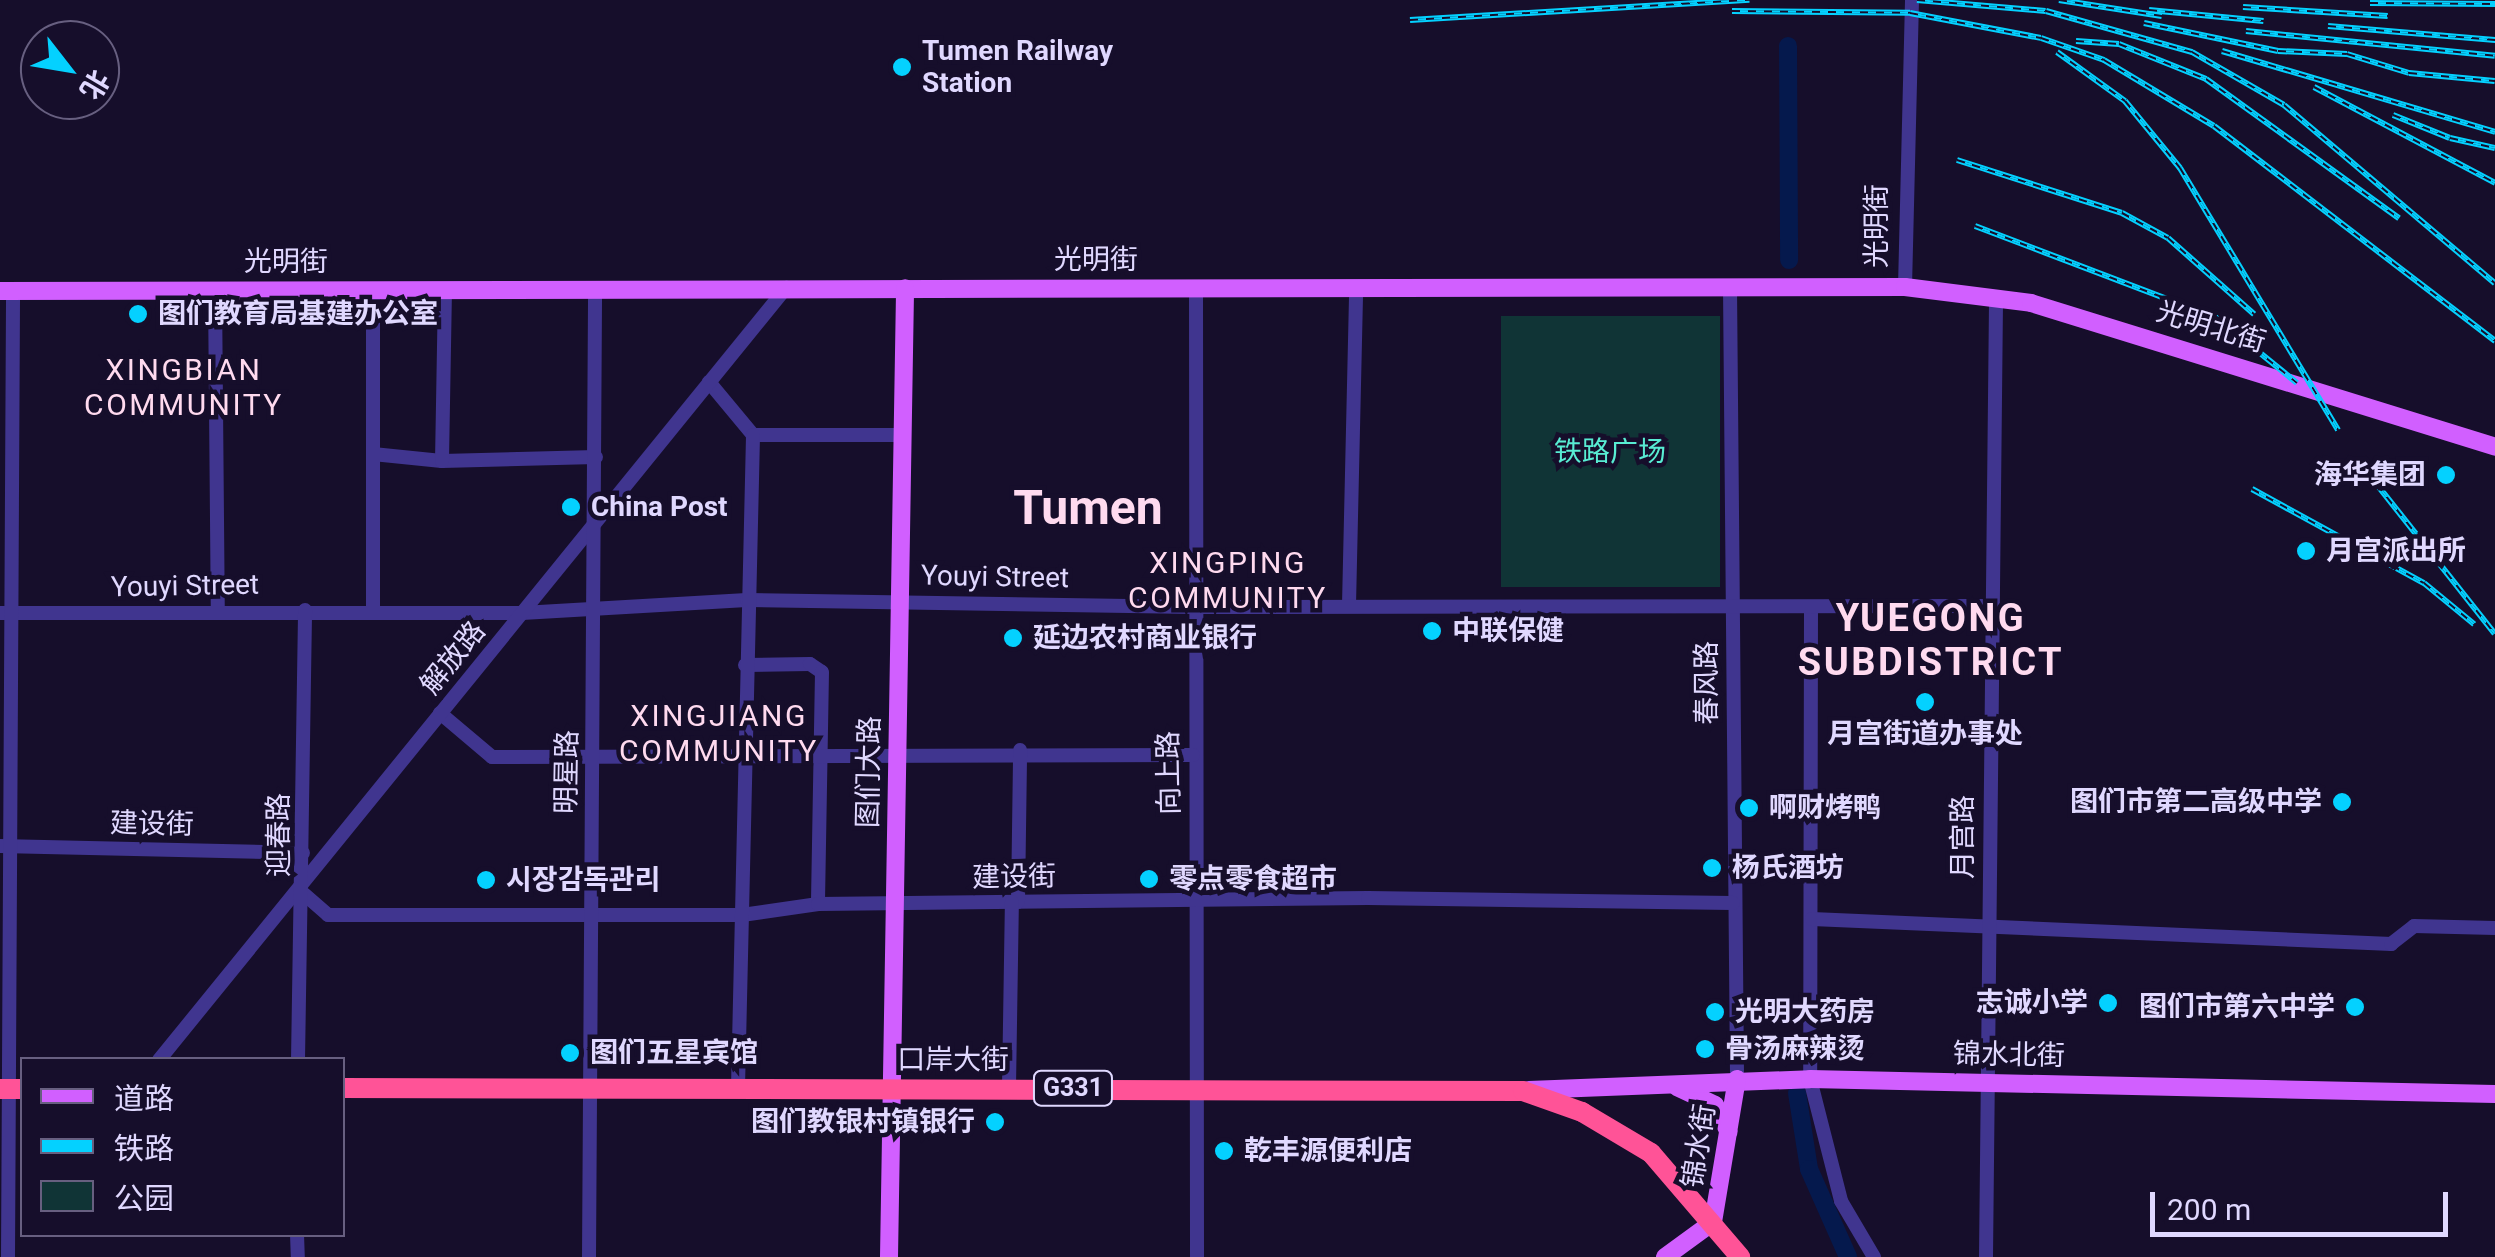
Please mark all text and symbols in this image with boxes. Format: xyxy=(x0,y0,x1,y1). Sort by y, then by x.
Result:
north arrow xyxy=(20,20,120,120)
place label: Tumen Railway Station xyxy=(922,34,1113,100)
marker: Tumen Railway Station xyxy=(891,56,913,78)
text: 北 xyxy=(73,64,116,105)
street label: 光明街 xyxy=(1860,184,1894,268)
street label: 光明街 xyxy=(1054,243,1138,277)
street label: 光明街 xyxy=(244,245,328,279)
street label: 光明北街 xyxy=(2153,295,2269,359)
place label: 图们教育局基建办公室 xyxy=(158,297,438,331)
marker: 图们教育局基建办公室 xyxy=(127,303,149,325)
district label: XINGBIAN COMMUNITY xyxy=(84,352,284,422)
park label: 铁路广场 xyxy=(1554,435,1666,469)
place label: 海华集团 xyxy=(2314,458,2426,492)
marker: 海华集团 xyxy=(2435,464,2457,486)
district label: Tumen xyxy=(1013,479,1163,537)
place label: China Post xyxy=(591,490,728,524)
marker: China Post xyxy=(560,496,582,518)
place label: 月宫派出所 xyxy=(2326,534,2466,568)
marker: 月宫派出所 xyxy=(2295,540,2317,562)
district label: XINGPING COMMUNITY xyxy=(1128,545,1328,616)
street label: Youyi Street xyxy=(921,559,1069,595)
street label: Youyi Street xyxy=(111,568,259,604)
district label: YUEGONG SUBDISTRICT xyxy=(1798,596,2064,686)
place label: 中联保健 xyxy=(1452,614,1564,648)
street label: 解放路 xyxy=(414,615,492,701)
marker: 中联保健 xyxy=(1421,620,1443,642)
place label: 延边农村商业银行 xyxy=(1033,621,1257,655)
marker: 延边农村商业银行 xyxy=(1002,627,1024,649)
street label: 春风路 xyxy=(1690,641,1724,725)
marker: 月宫街道办事处 xyxy=(1914,691,1936,713)
district label: XINGJIANG COMMUNITY xyxy=(619,698,819,768)
street label: 图们大路 xyxy=(851,716,887,828)
place label: 月宫街道办事处 xyxy=(1827,717,2023,751)
street label: 明星路 xyxy=(549,730,585,814)
street label: 向上路 xyxy=(1151,731,1187,815)
place label: 图们市第二高级中学 xyxy=(2070,785,2322,819)
place label: 啊财烤鸭 xyxy=(1769,791,1881,825)
marker: 图们市第二高级中学 xyxy=(2331,791,2353,813)
street label: 迎春路 xyxy=(262,793,296,877)
street label: 月宫路 xyxy=(1946,795,1980,879)
marker: 啊财烤鸭 xyxy=(1738,797,1760,819)
street label: 建设街 xyxy=(110,806,194,842)
place label: 杨氏酒坊 xyxy=(1732,851,1844,885)
marker: 杨氏酒坊 xyxy=(1701,857,1723,879)
street label: 建设街 xyxy=(972,859,1056,895)
place label: 零点零食超市 xyxy=(1169,862,1337,896)
place label: 시장감독관리 xyxy=(506,863,661,897)
marker: 零点零食超市 xyxy=(1138,868,1160,890)
marker: 시장감독관리 xyxy=(475,869,497,891)
place label: 志诚小学 xyxy=(1976,986,2088,1020)
place label: 图们市第六中学 xyxy=(2139,990,2335,1024)
marker: 志诚小学 xyxy=(2097,992,2119,1014)
place label: 光明大药房 xyxy=(1735,995,1875,1029)
marker: 图们市第六中学 xyxy=(2344,996,2366,1018)
marker: 光明大药房 xyxy=(1704,1001,1726,1023)
place label: 骨汤麻辣烫 xyxy=(1725,1032,1865,1066)
place label: 图们五星宾馆 xyxy=(590,1036,758,1070)
street label: 锦水北街 xyxy=(1953,1037,2065,1073)
marker: 骨汤麻辣烫 xyxy=(1694,1038,1716,1060)
marker: 图们五星宾馆 xyxy=(559,1042,581,1064)
street label: 口岸大街 xyxy=(897,1043,1009,1077)
legend xyxy=(20,1057,345,1237)
road number: G331 xyxy=(1030,1068,1116,1108)
text: 道路 xyxy=(114,1081,174,1116)
street label: 锦水街 xyxy=(1676,1102,1722,1190)
place label: 图们教银村镇银行 xyxy=(751,1105,975,1139)
marker: 图们教银村镇银行 xyxy=(984,1111,1006,1133)
text: 铁路 xyxy=(114,1131,174,1166)
place label: 乾丰源便利店 xyxy=(1244,1134,1412,1168)
marker: 乾丰源便利店 xyxy=(1213,1140,1235,1162)
scale bar xyxy=(2155,1172,2452,1234)
text: 公园 xyxy=(114,1181,174,1216)
text: 200 m xyxy=(2167,1192,2251,1227)

